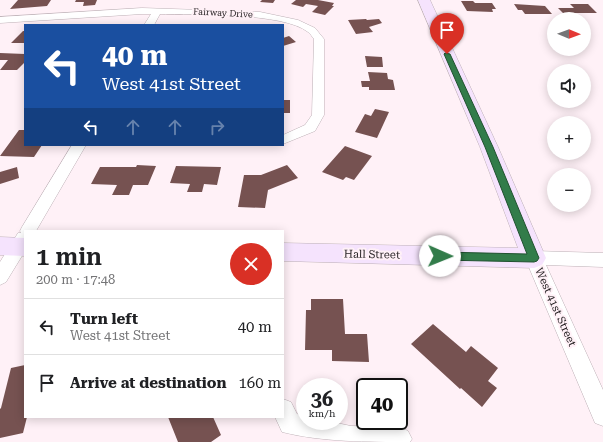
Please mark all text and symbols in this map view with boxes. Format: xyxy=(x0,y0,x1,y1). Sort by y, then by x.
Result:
street label: Fairway Drive xyxy=(193,6,253,20)
north arrow xyxy=(547,12,591,56)
map controls xyxy=(547,12,591,212)
pin xyxy=(430,13,464,54)
icon: arrive xyxy=(436,19,458,41)
text: 40 m xyxy=(102,39,167,72)
icon: left xyxy=(36,40,88,92)
button: sound xyxy=(547,64,591,108)
text: West 41st Street xyxy=(102,73,241,94)
icon: left xyxy=(80,116,102,138)
icon: ahead xyxy=(122,116,144,138)
icon: ahead xyxy=(164,116,186,138)
icon: right xyxy=(206,116,228,138)
button: + xyxy=(547,116,591,160)
button: − xyxy=(547,168,591,212)
position arrow xyxy=(419,235,461,277)
text: 1 min xyxy=(36,243,102,271)
button: close xyxy=(230,243,272,285)
street label: Hall Street xyxy=(344,248,400,261)
street label: West 41st Street xyxy=(532,266,579,349)
text: 200 m · 17:48 xyxy=(36,272,115,287)
text: Turn left xyxy=(70,310,138,328)
icon: left xyxy=(36,316,58,338)
text: 40 m xyxy=(238,318,272,336)
text: West 41st Street xyxy=(70,328,170,343)
icon: arrive xyxy=(36,372,58,394)
text: Arrive at destination xyxy=(70,374,226,392)
text: 160 m xyxy=(238,374,281,392)
speed limit sign: 40 xyxy=(356,378,408,430)
text: 36 xyxy=(311,387,333,411)
text: km/h xyxy=(309,408,335,419)

